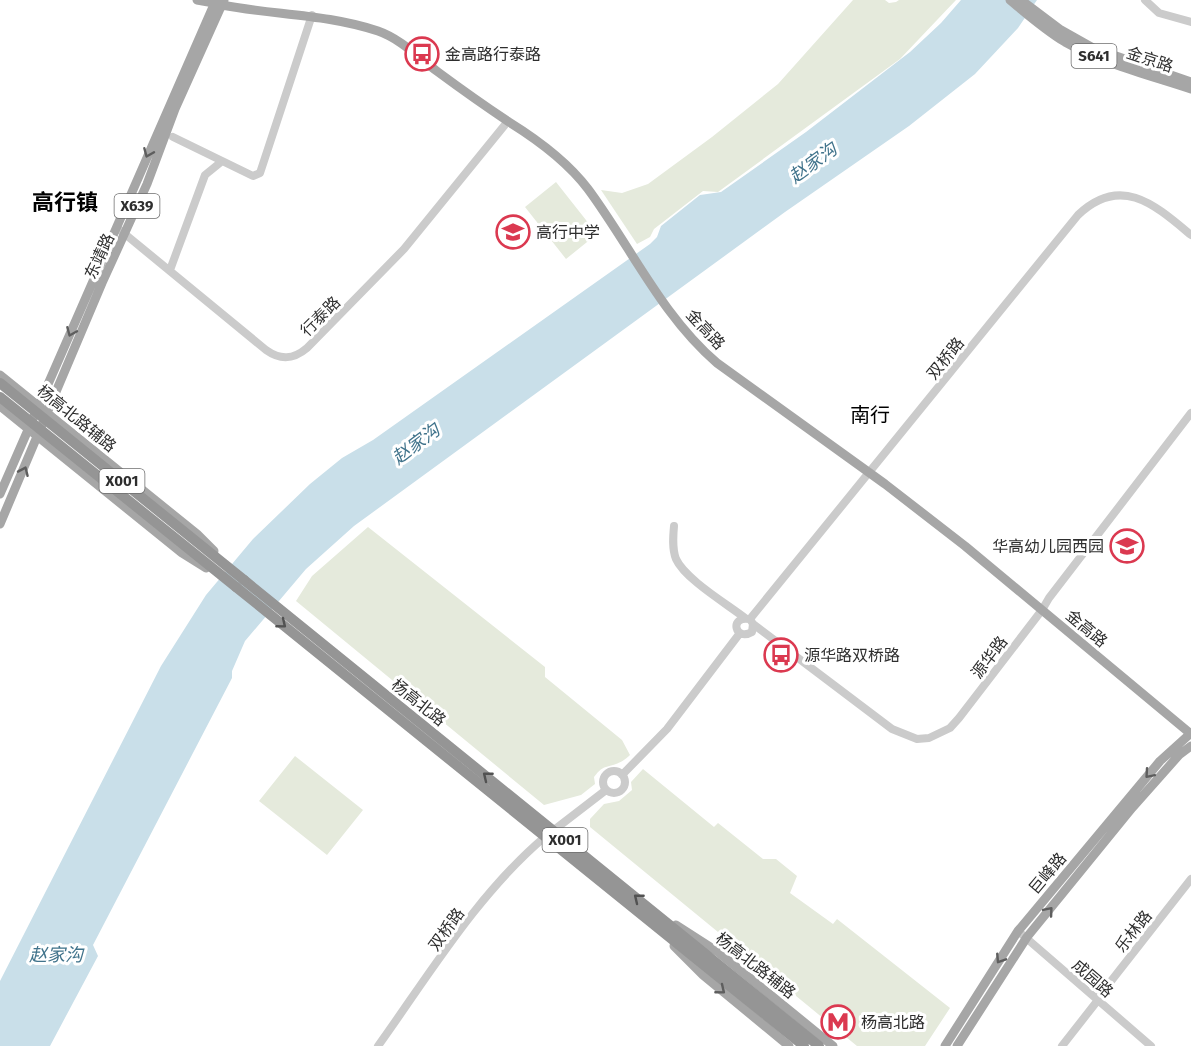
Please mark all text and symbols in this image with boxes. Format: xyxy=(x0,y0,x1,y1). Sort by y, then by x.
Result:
bus stop icon: 金高路行泰路 xyxy=(404,36,440,72)
street label: 金京路 xyxy=(1124,43,1176,76)
road number: S641 xyxy=(1072,44,1116,68)
place label: 金高路行泰路 xyxy=(445,45,541,64)
water label: 赵家沟 xyxy=(785,137,843,188)
one-way arrow xyxy=(143,146,155,157)
district label: 高行镇 xyxy=(32,189,98,216)
road number: X639 xyxy=(114,194,160,218)
school or university icon: 高行中学 xyxy=(495,214,531,250)
place label: 高行中学 xyxy=(536,223,600,242)
street label: 东靖路 xyxy=(81,230,118,282)
street label: 行泰路 xyxy=(297,293,344,340)
street label: 金高路 xyxy=(682,305,729,353)
one-way arrow xyxy=(66,325,78,336)
street label: 双桥路 xyxy=(923,334,968,383)
street label: 杨高北路辅路 xyxy=(33,381,120,456)
district label: 南行 xyxy=(850,403,890,427)
water label: 赵家沟 xyxy=(388,418,446,469)
one-way arrow xyxy=(16,466,28,477)
road number: X001 xyxy=(100,469,144,493)
school or university icon: 华高幼儿园西园 xyxy=(1109,528,1145,564)
place label: 华高幼儿园西园 xyxy=(992,537,1104,556)
street label: 金高路 xyxy=(1062,606,1111,651)
one-way arrow xyxy=(275,617,286,628)
street label: 源华路 xyxy=(967,632,1011,682)
bus stop icon: 源华路双桥路 xyxy=(763,637,799,673)
place label: 源华路双桥路 xyxy=(804,646,900,665)
street label: 杨高北路 xyxy=(388,675,450,730)
one-way arrow xyxy=(1145,767,1156,778)
one-way arrow xyxy=(482,772,493,783)
road number: X001 xyxy=(542,828,588,852)
street label: 巨峰路 xyxy=(1025,849,1070,898)
one-way arrow xyxy=(634,895,645,906)
street label: 双桥路 xyxy=(425,904,468,954)
one-way arrow xyxy=(1042,907,1053,918)
street label: 乐林路 xyxy=(1111,907,1156,956)
street label: 杨高北路辅路 xyxy=(712,928,799,1002)
water label: 赵家沟 xyxy=(29,944,85,966)
one-way arrow xyxy=(996,952,1007,963)
street label: 成园路 xyxy=(1068,955,1117,1001)
one-way arrow xyxy=(714,983,725,994)
metro station icon: 杨高北路 xyxy=(820,1004,856,1040)
place label: 杨高北路 xyxy=(861,1013,925,1032)

